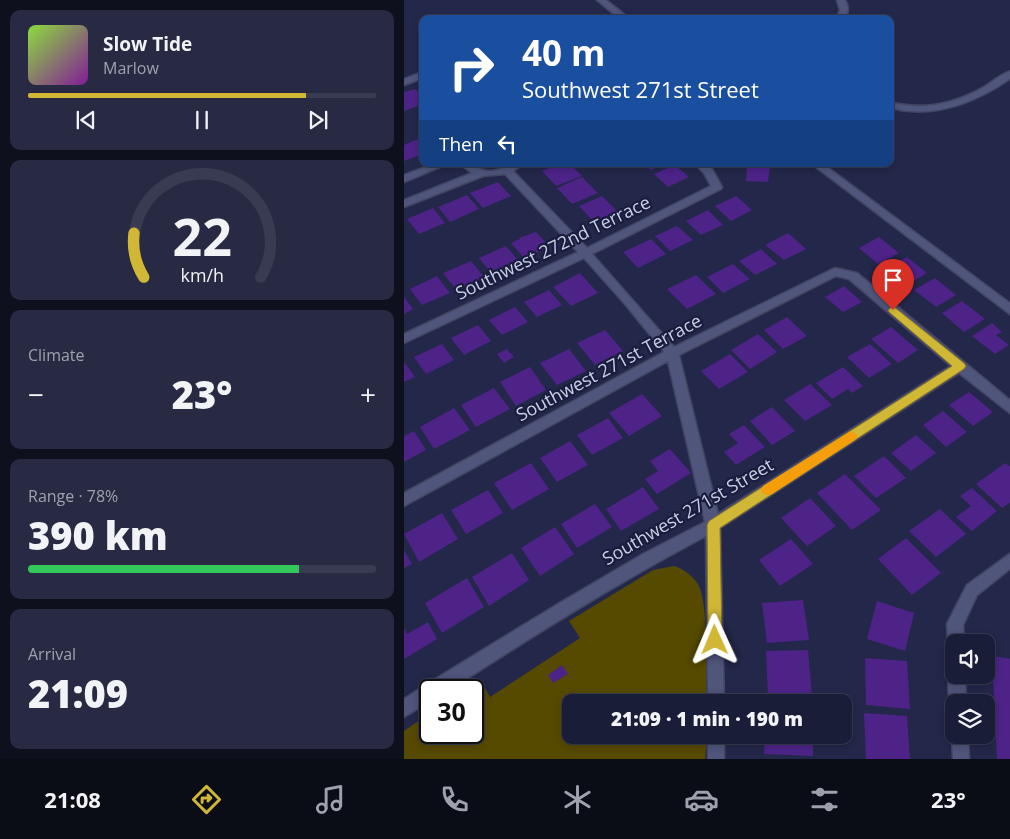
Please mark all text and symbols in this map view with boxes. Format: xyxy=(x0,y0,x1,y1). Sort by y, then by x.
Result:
text: 40 m xyxy=(522,29,605,76)
text: Slow Tide xyxy=(103,31,192,57)
icon: right xyxy=(439,35,504,100)
text: Marlow xyxy=(103,57,159,79)
text: Southwest 271st Street xyxy=(522,74,759,104)
icon: previous xyxy=(72,106,100,134)
icon: pause xyxy=(188,106,216,134)
icon: next xyxy=(304,106,332,134)
icon: left xyxy=(493,130,521,158)
text: Then xyxy=(439,131,483,157)
street label: Southwest 272nd Terrace xyxy=(451,189,654,305)
text: 22 xyxy=(172,200,232,271)
pin xyxy=(872,259,914,310)
text: km/h xyxy=(180,263,224,287)
icon: arrive xyxy=(879,266,907,294)
street label: Southwest 271st Terrace xyxy=(512,308,706,426)
text: Climate xyxy=(28,344,85,366)
text: 23° xyxy=(172,368,232,420)
text: − xyxy=(28,375,44,413)
text: + xyxy=(360,375,376,413)
street label: Southwest 271st Street xyxy=(598,452,777,570)
text: Range · 78% xyxy=(28,485,118,507)
text: 390 km xyxy=(28,509,168,561)
position arrow xyxy=(688,613,740,665)
map controls xyxy=(945,634,995,744)
button: sound xyxy=(945,634,995,684)
text: Arrival xyxy=(28,643,76,665)
text: 21:09 xyxy=(28,667,128,719)
speed limit sign: 30 xyxy=(419,679,484,744)
button: layers xyxy=(945,694,995,744)
text: 21:09 · 1 min · 190 m xyxy=(611,706,803,732)
icon: directions xyxy=(189,782,224,817)
icon: music xyxy=(313,782,348,817)
icon: phone xyxy=(437,782,472,817)
icon: climate xyxy=(560,782,595,817)
icon: car xyxy=(684,782,719,817)
icon: filters xyxy=(807,782,842,817)
text: 21:08 xyxy=(44,784,101,814)
text: 23° xyxy=(931,784,966,814)

